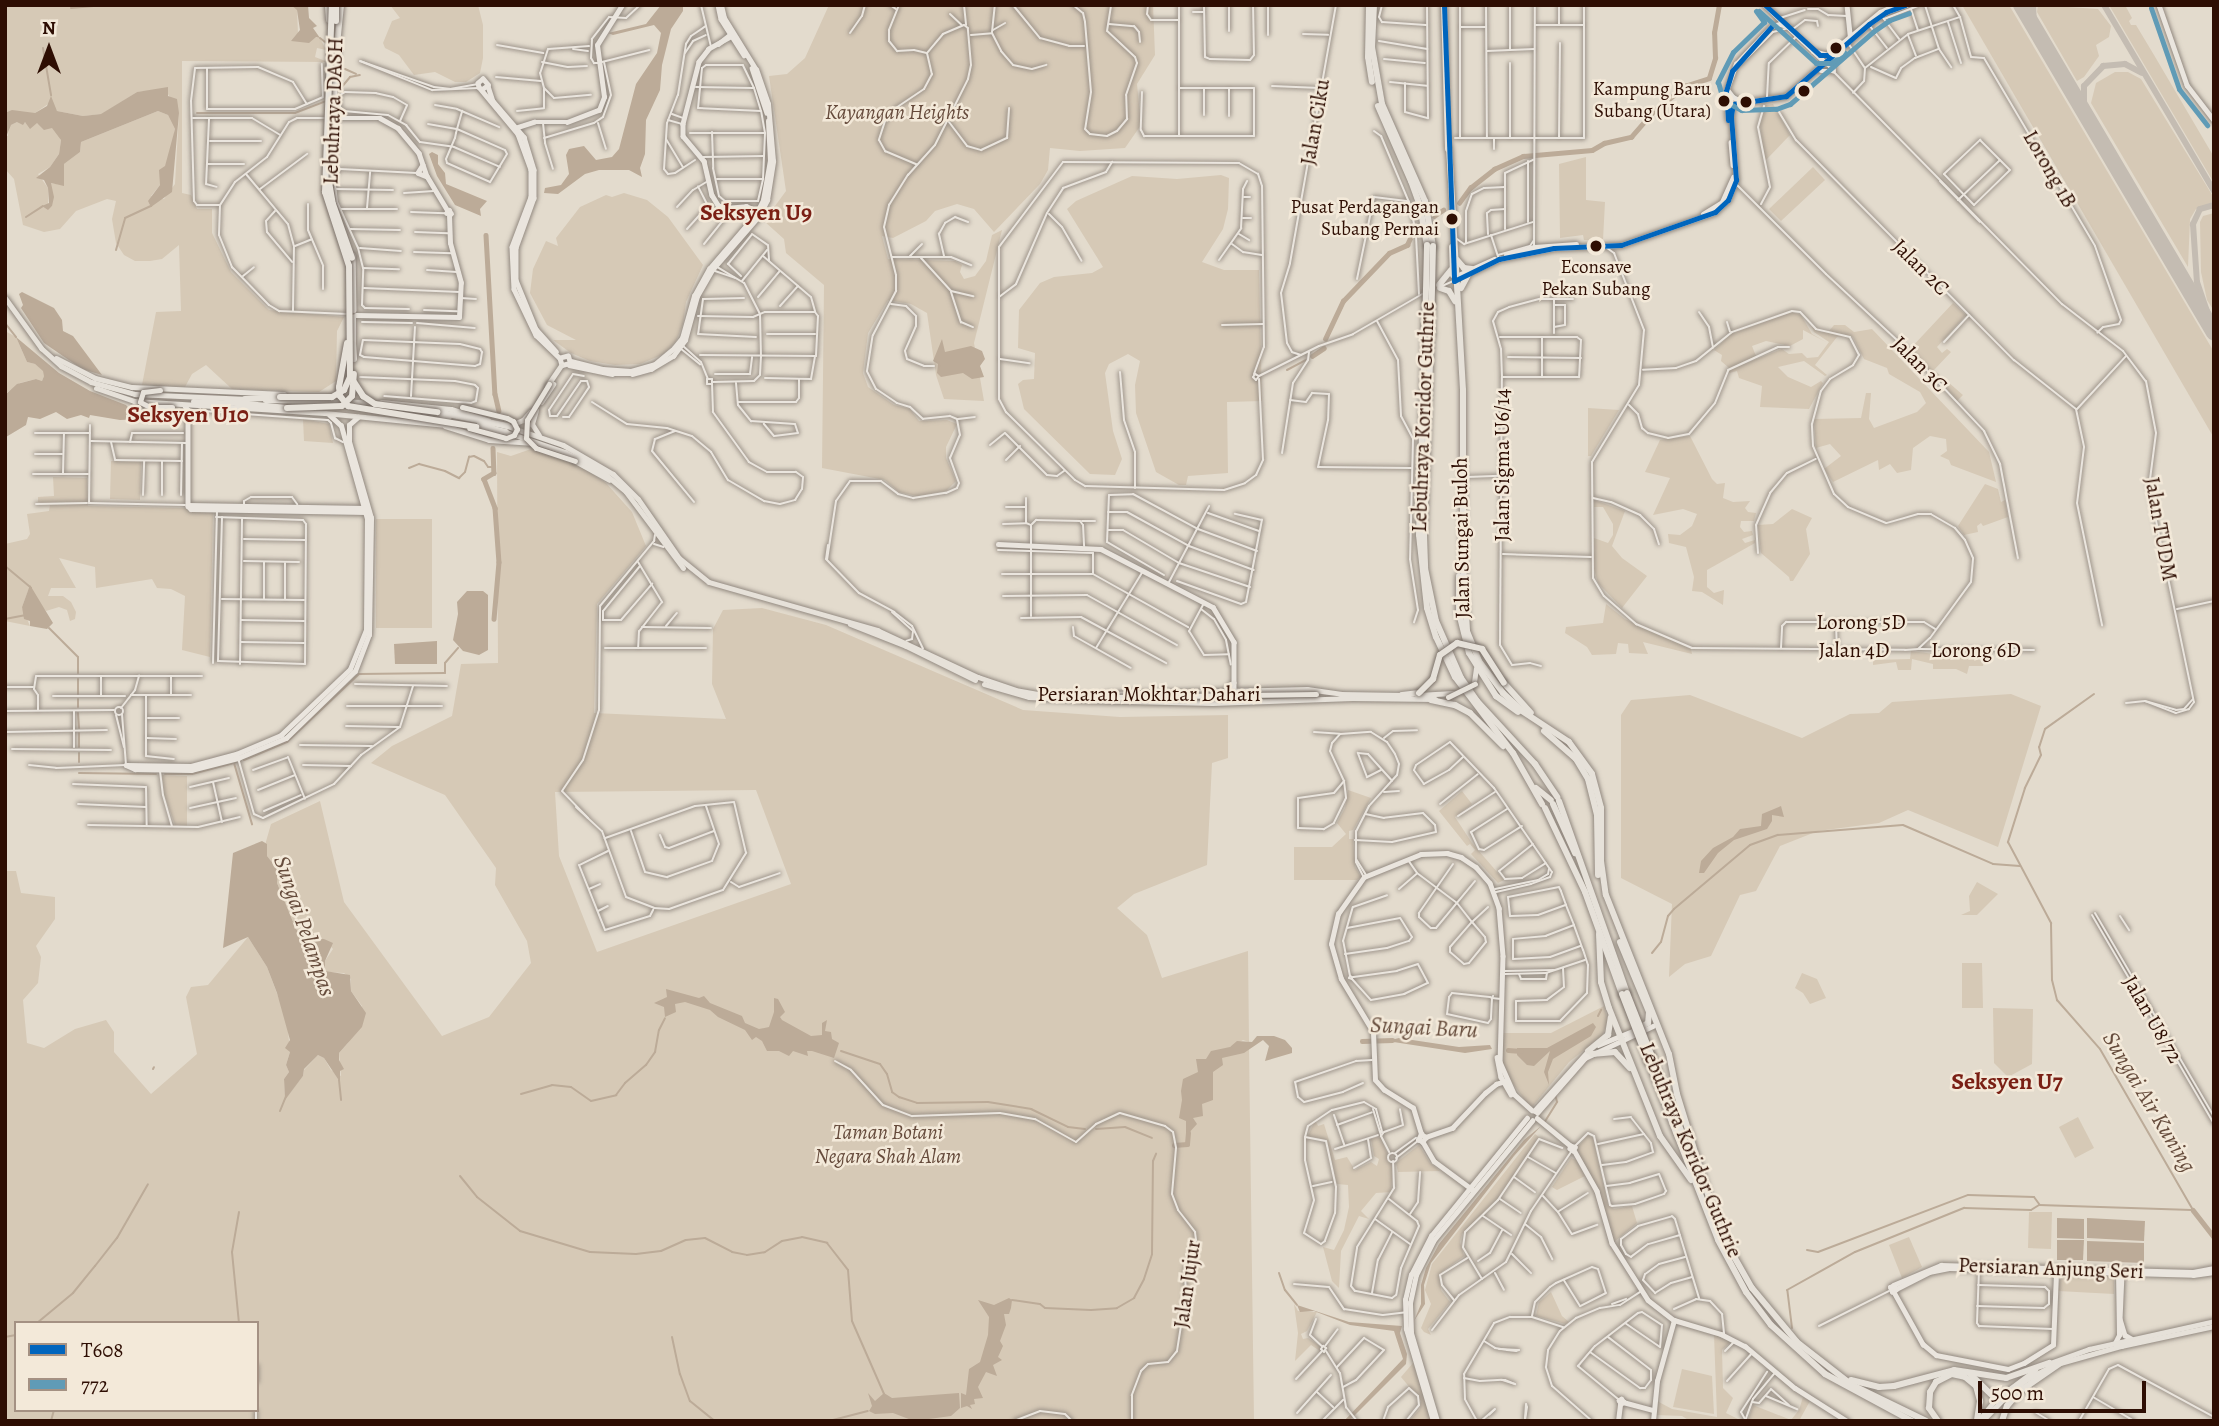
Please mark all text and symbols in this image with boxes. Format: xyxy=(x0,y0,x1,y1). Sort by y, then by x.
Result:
north arrow xyxy=(14,14,84,84)
text: N xyxy=(42,15,56,41)
street label: Lebuhraya DASH xyxy=(318,37,348,185)
unlabelled marker xyxy=(1829,41,1843,55)
street label: Jalan Ciku xyxy=(1295,77,1335,167)
place label: Kampung Baru Subang (Utara) xyxy=(1593,79,1711,123)
unlabelled marker xyxy=(1797,84,1811,98)
marker: Kampung Baru Subang (Utara) xyxy=(1717,94,1731,108)
unlabelled marker xyxy=(1739,95,1753,109)
park label: Kayangan Heights xyxy=(825,99,969,125)
street label: Lorong 1B xyxy=(2018,126,2082,212)
place label: Pusat Perdagangan Subang Permai xyxy=(1290,197,1439,241)
district label: Seksyen U9 xyxy=(700,199,812,227)
marker: Pusat Perdagangan Subang Permai xyxy=(1445,212,1459,226)
street label: Jalan 2C xyxy=(1887,233,1955,301)
marker: Econsave Pekan Subang xyxy=(1589,239,1603,253)
place label: Econsave Pekan Subang xyxy=(1541,257,1651,301)
street label: Lebuhraya Koridor Guthrie xyxy=(1406,301,1440,533)
street label: Jalan 3C xyxy=(1887,331,1953,397)
street label: Jalan Sigma U6/14 xyxy=(1489,389,1515,541)
district label: Seksyen U10 xyxy=(127,401,249,429)
street label: Jalan Sungai Buloh xyxy=(1447,457,1475,619)
street label: Jalan TUDM xyxy=(2139,475,2183,583)
street label: Lorong 5D xyxy=(1816,609,1906,635)
street label: Jalan 4D xyxy=(1819,637,1889,663)
street label: Lorong 6D xyxy=(1931,637,2021,663)
street label: Persiaran Mokhtar Dahari xyxy=(1037,681,1261,707)
water label: Sungai Pelampas xyxy=(267,852,341,1000)
street label: Jalan U8/72 xyxy=(2118,971,2188,1067)
water label: Sungai Baru xyxy=(1369,1011,1479,1045)
water label: Sungai Air Kuning xyxy=(2096,1027,2202,1177)
street label: Lebuhraya Koridor Guthrie xyxy=(1634,1039,1748,1261)
district label: Seksyen U7 xyxy=(1951,1068,2063,1096)
park label: Taman Botani Negara Shah Alam xyxy=(815,1119,961,1169)
street label: Jalan Jujur xyxy=(1168,1238,1206,1330)
street label: Persiaran Anjung Seri xyxy=(1958,1252,2144,1284)
legend xyxy=(14,1321,259,1412)
text: T608 xyxy=(81,1336,124,1364)
scale bar xyxy=(1981,1366,2149,1410)
text: 772 xyxy=(81,1371,109,1399)
text: 500 m xyxy=(1991,1379,2044,1407)

